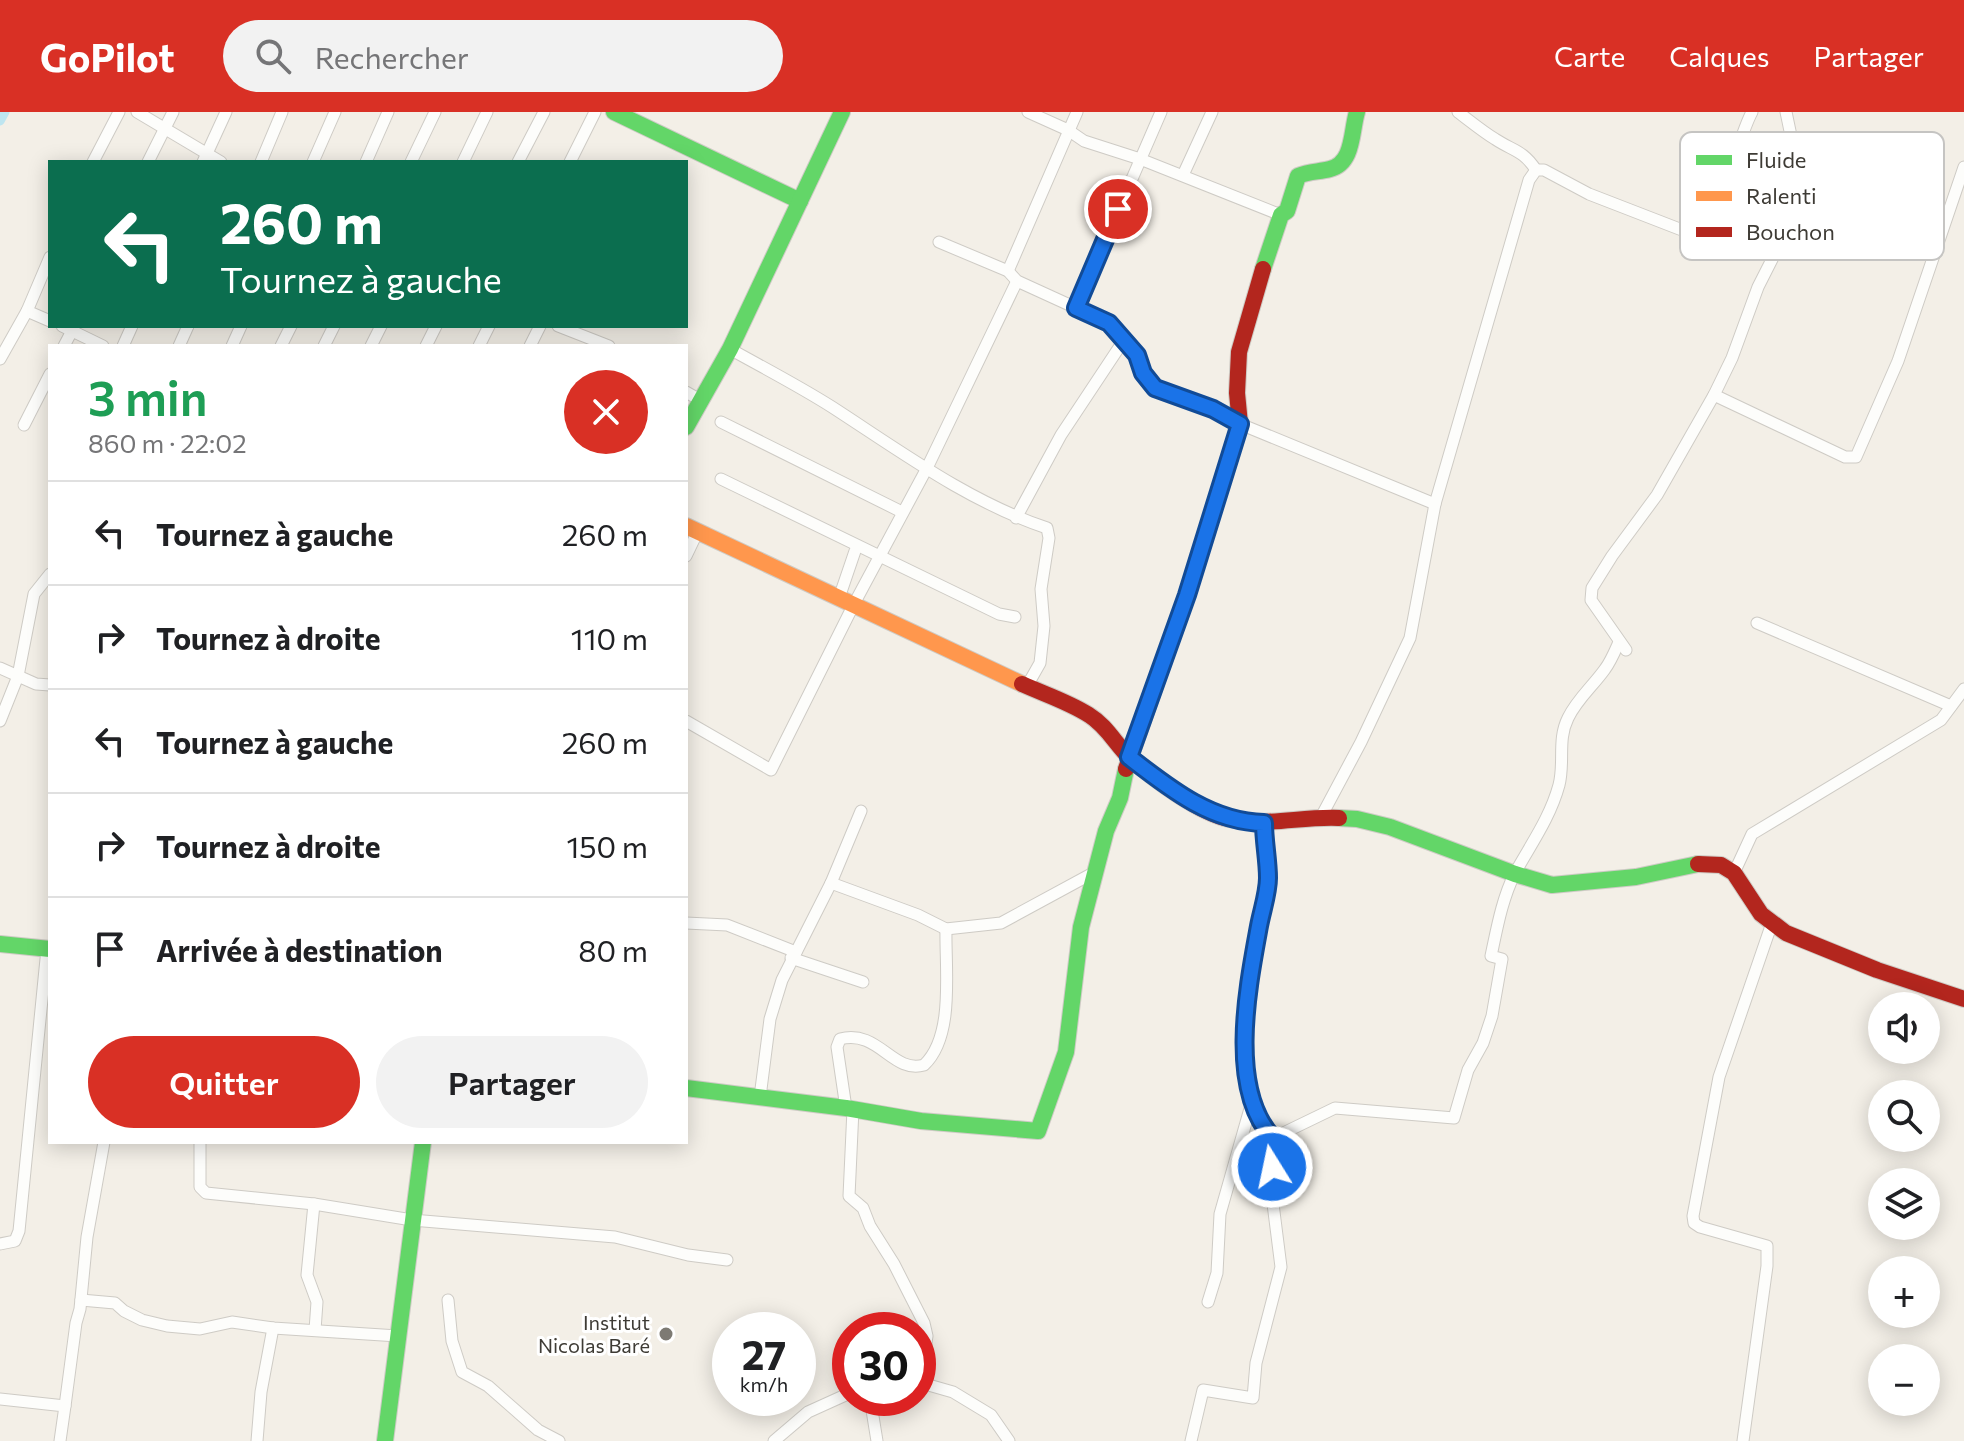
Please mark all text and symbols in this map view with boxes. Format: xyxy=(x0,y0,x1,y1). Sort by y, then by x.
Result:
search box xyxy=(223,20,783,92)
text: GoPilot xyxy=(40,33,175,80)
icon: search xyxy=(251,34,295,78)
text: Rechercher xyxy=(315,38,469,75)
text: Carte xyxy=(1554,39,1625,73)
text: Calques xyxy=(1669,39,1770,73)
text: Partager xyxy=(1814,39,1924,73)
legend xyxy=(1680,132,1944,260)
text: Fluide xyxy=(1746,146,1806,173)
pin xyxy=(1084,175,1152,243)
text: Ralenti xyxy=(1746,182,1817,209)
text: 260 m xyxy=(220,187,383,256)
icon: arrive xyxy=(1096,187,1140,231)
icon: left xyxy=(88,192,192,296)
text: Bouchon xyxy=(1746,218,1835,245)
text: Tournez à gauche xyxy=(220,256,502,300)
text: 3 min xyxy=(88,367,208,426)
button: close xyxy=(564,370,648,454)
text: 860 m · 22:02 xyxy=(88,427,247,458)
icon: left xyxy=(88,511,132,555)
text: Tournez à gauche xyxy=(156,515,393,552)
text: 260 m xyxy=(562,515,648,552)
icon: right xyxy=(88,615,132,659)
text: Tournez à droite xyxy=(156,619,380,656)
text: 110 m xyxy=(571,619,648,656)
icon: left xyxy=(88,719,132,763)
text: Tournez à gauche xyxy=(156,723,393,760)
text: 260 m xyxy=(562,723,648,760)
icon: right xyxy=(88,823,132,867)
text: Tournez à droite xyxy=(156,827,380,864)
text: 150 m xyxy=(566,827,648,864)
icon: arrive xyxy=(88,927,132,971)
text: Arrivée à destination xyxy=(156,931,443,968)
text: 80 m xyxy=(578,931,648,968)
map controls xyxy=(1868,992,1940,1416)
button: sound xyxy=(1868,992,1940,1064)
button: Quitter xyxy=(88,1036,360,1128)
button: Partager xyxy=(376,1036,648,1128)
button: search xyxy=(1868,1080,1940,1152)
position arrow xyxy=(1230,1125,1314,1209)
button: layers xyxy=(1868,1168,1940,1240)
button: + xyxy=(1868,1256,1940,1328)
place label: Institut Nicolas Baré xyxy=(538,1310,650,1357)
speed limit sign: 30 xyxy=(832,1312,936,1416)
marker: Institut Nicolas Baré xyxy=(657,1325,675,1343)
text: 27 xyxy=(742,1329,786,1378)
button: − xyxy=(1868,1344,1940,1416)
text: km/h xyxy=(740,1372,788,1396)

